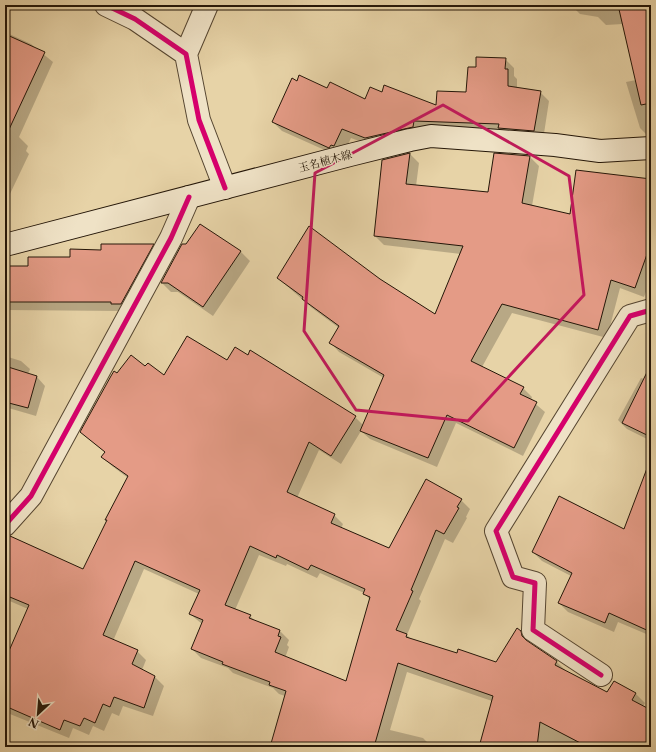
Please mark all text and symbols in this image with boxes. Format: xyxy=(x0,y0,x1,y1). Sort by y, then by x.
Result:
street label: 玉名植木線 xyxy=(297,147,353,175)
north arrow xyxy=(18,694,58,734)
text: N xyxy=(26,714,41,731)

